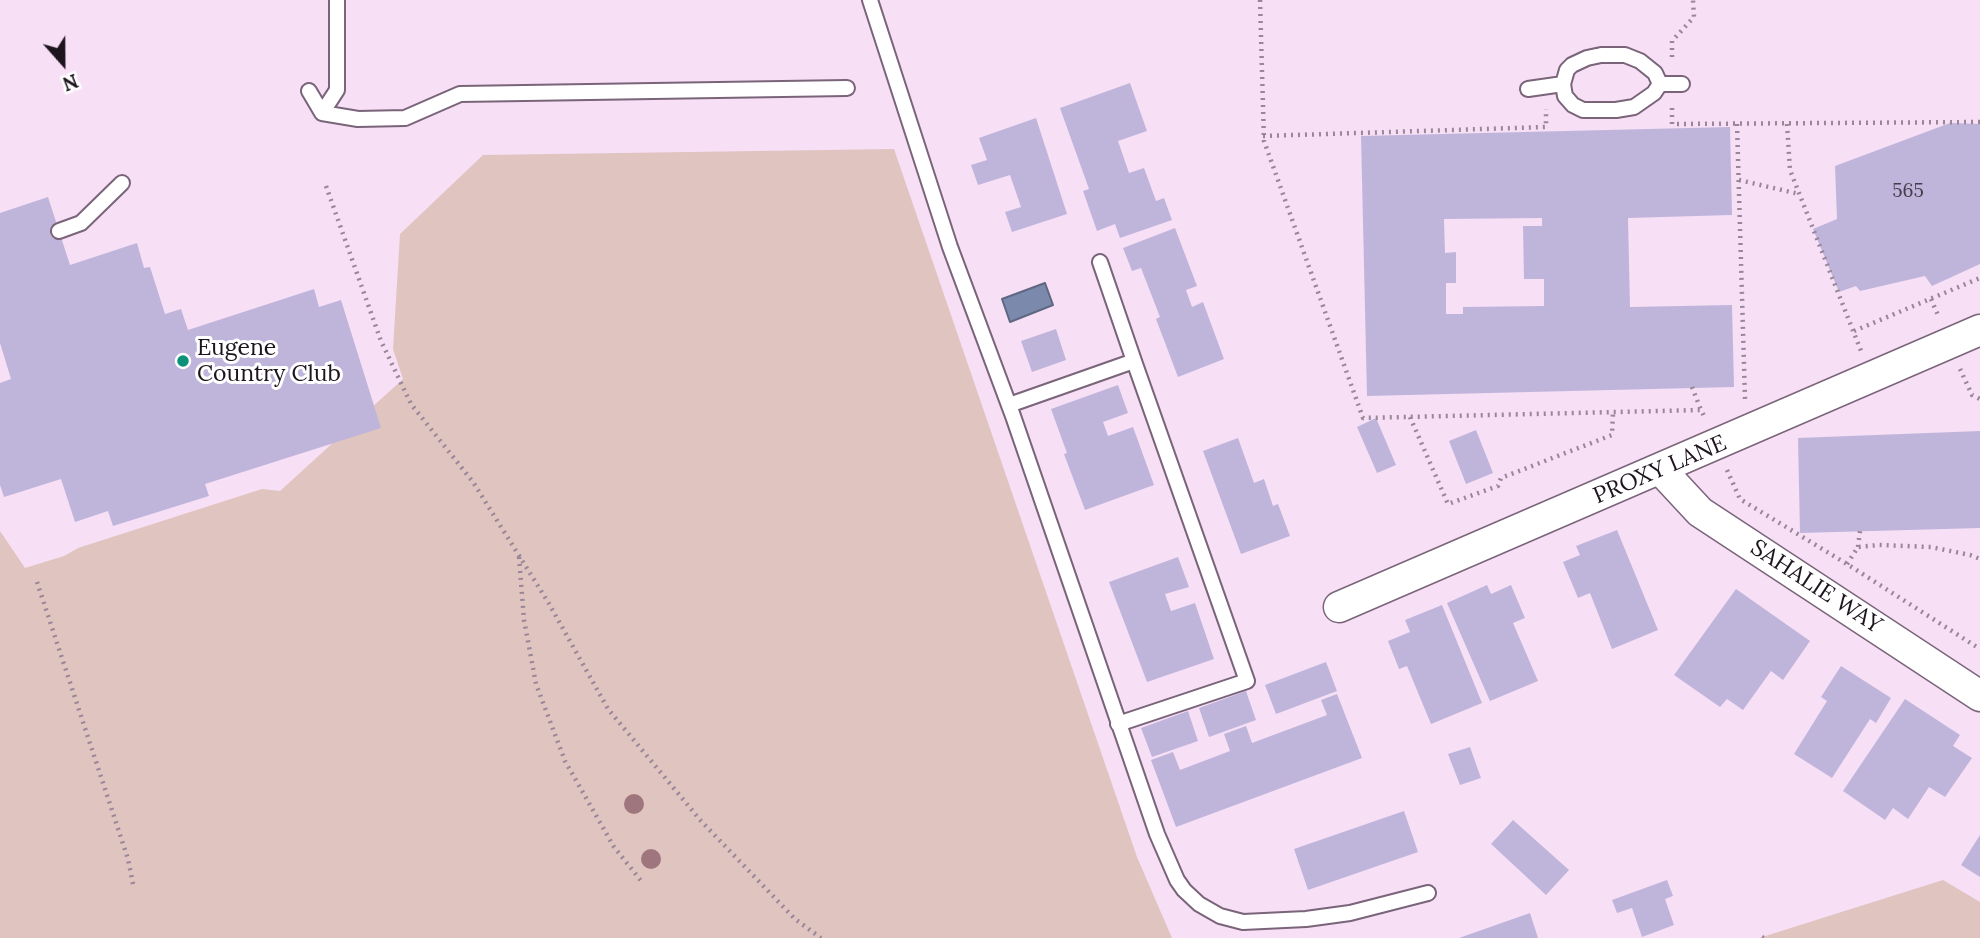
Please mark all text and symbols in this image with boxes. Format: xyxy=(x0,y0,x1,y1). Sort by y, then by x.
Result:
north arrow xyxy=(28,28,98,98)
text: N xyxy=(59,69,82,96)
house number: 565 xyxy=(1892,181,1924,203)
place label: Eugene Country Club xyxy=(197,334,341,388)
marker: Eugene Country Club xyxy=(175,353,191,369)
street label: PROXY LANE xyxy=(1589,430,1731,510)
street label: SAHALIE WAY xyxy=(1745,534,1887,640)

